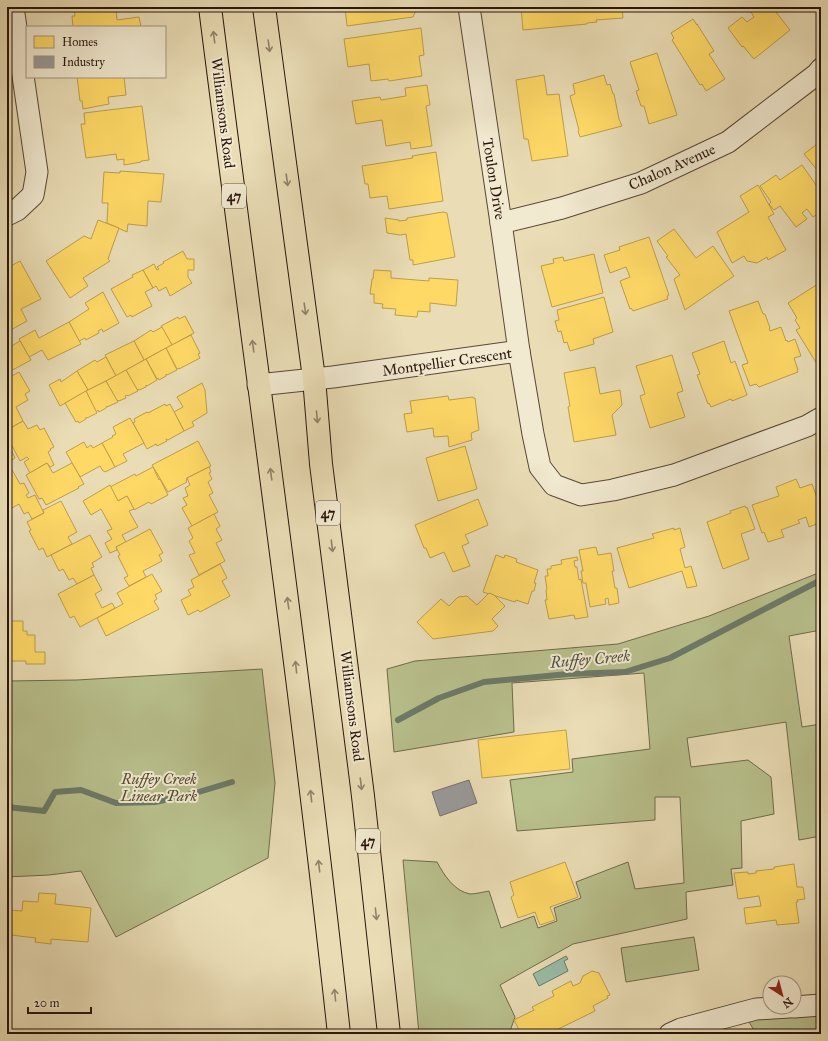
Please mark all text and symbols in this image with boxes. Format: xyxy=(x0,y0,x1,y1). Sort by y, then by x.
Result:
legend xyxy=(26,26,166,78)
one-way arrow xyxy=(210,31,218,44)
text: Homes xyxy=(62,35,98,49)
one-way arrow xyxy=(265,39,273,52)
text: Industry xyxy=(62,55,105,69)
street label: Williamsons Road xyxy=(207,57,239,170)
street label: Toulon Drive xyxy=(479,137,509,221)
street label: Chalon Avenue xyxy=(626,140,718,194)
one-way arrow xyxy=(284,173,291,186)
road number: 47 xyxy=(222,184,246,208)
one-way arrow xyxy=(301,302,308,315)
one-way arrow xyxy=(249,340,257,353)
street label: Montpellier Crescent xyxy=(381,344,514,380)
one-way arrow xyxy=(314,410,321,423)
one-way arrow xyxy=(267,468,275,481)
road number: 47 xyxy=(316,501,340,525)
one-way arrow xyxy=(328,539,336,552)
one-way arrow xyxy=(284,597,292,610)
water label: Ruffey Creek xyxy=(548,646,631,673)
street label: Williamsons Road xyxy=(336,650,368,763)
one-way arrow xyxy=(292,661,299,674)
park label: Ruffey Creek Linear Park xyxy=(120,770,198,805)
one-way arrow xyxy=(357,777,365,790)
one-way arrow xyxy=(308,790,315,803)
road number: 47 xyxy=(356,829,380,853)
one-way arrow xyxy=(315,860,323,873)
one-way arrow xyxy=(372,907,380,920)
north arrow xyxy=(762,975,802,1015)
scale bar xyxy=(28,989,91,1015)
one-way arrow xyxy=(331,989,338,1002)
text: N xyxy=(779,995,795,1011)
text: 20 m xyxy=(34,996,60,1010)

